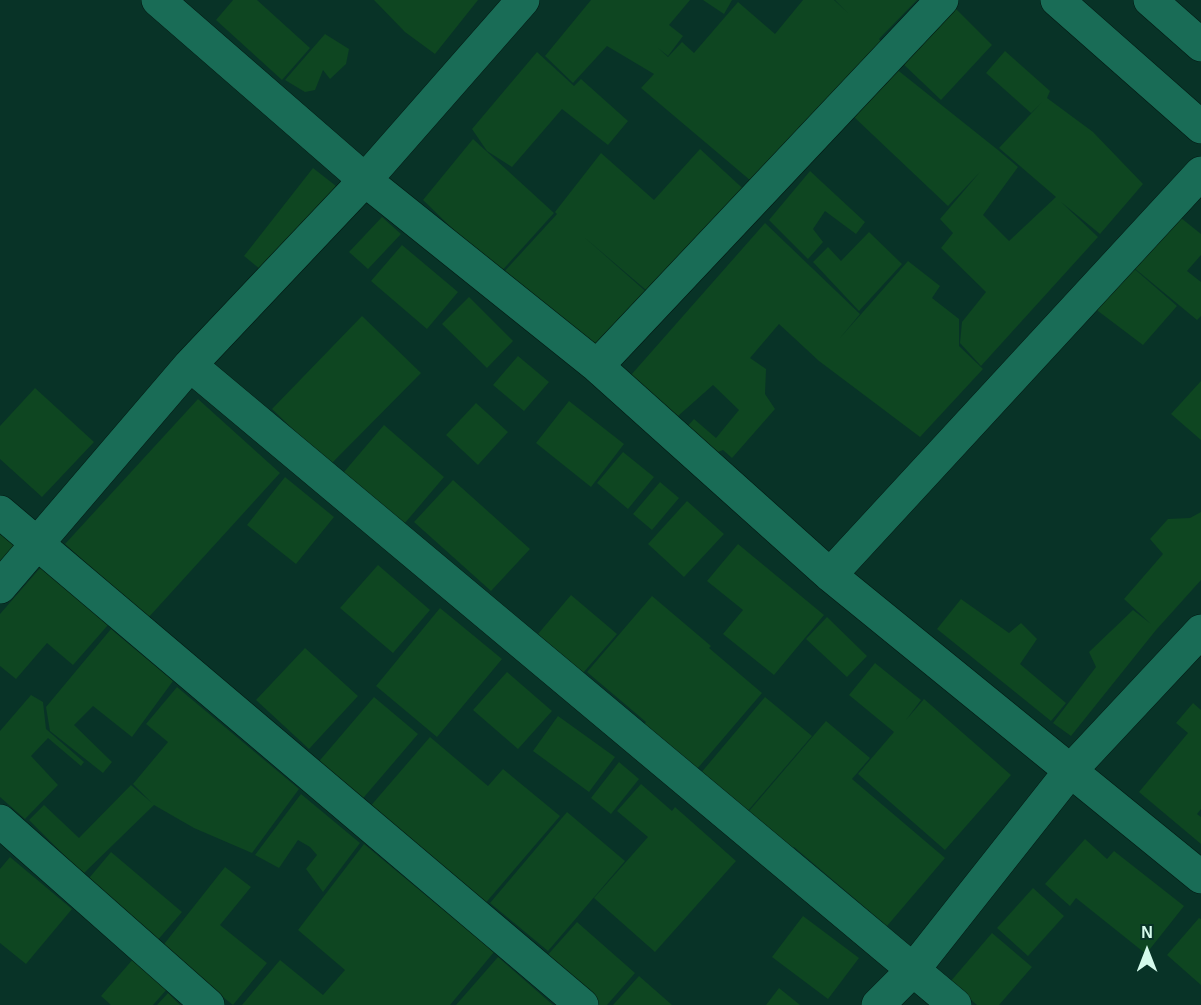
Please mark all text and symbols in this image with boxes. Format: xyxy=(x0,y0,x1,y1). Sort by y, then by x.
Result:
north arrow xyxy=(1117,921,1177,981)
text: N xyxy=(1141,924,1153,941)

